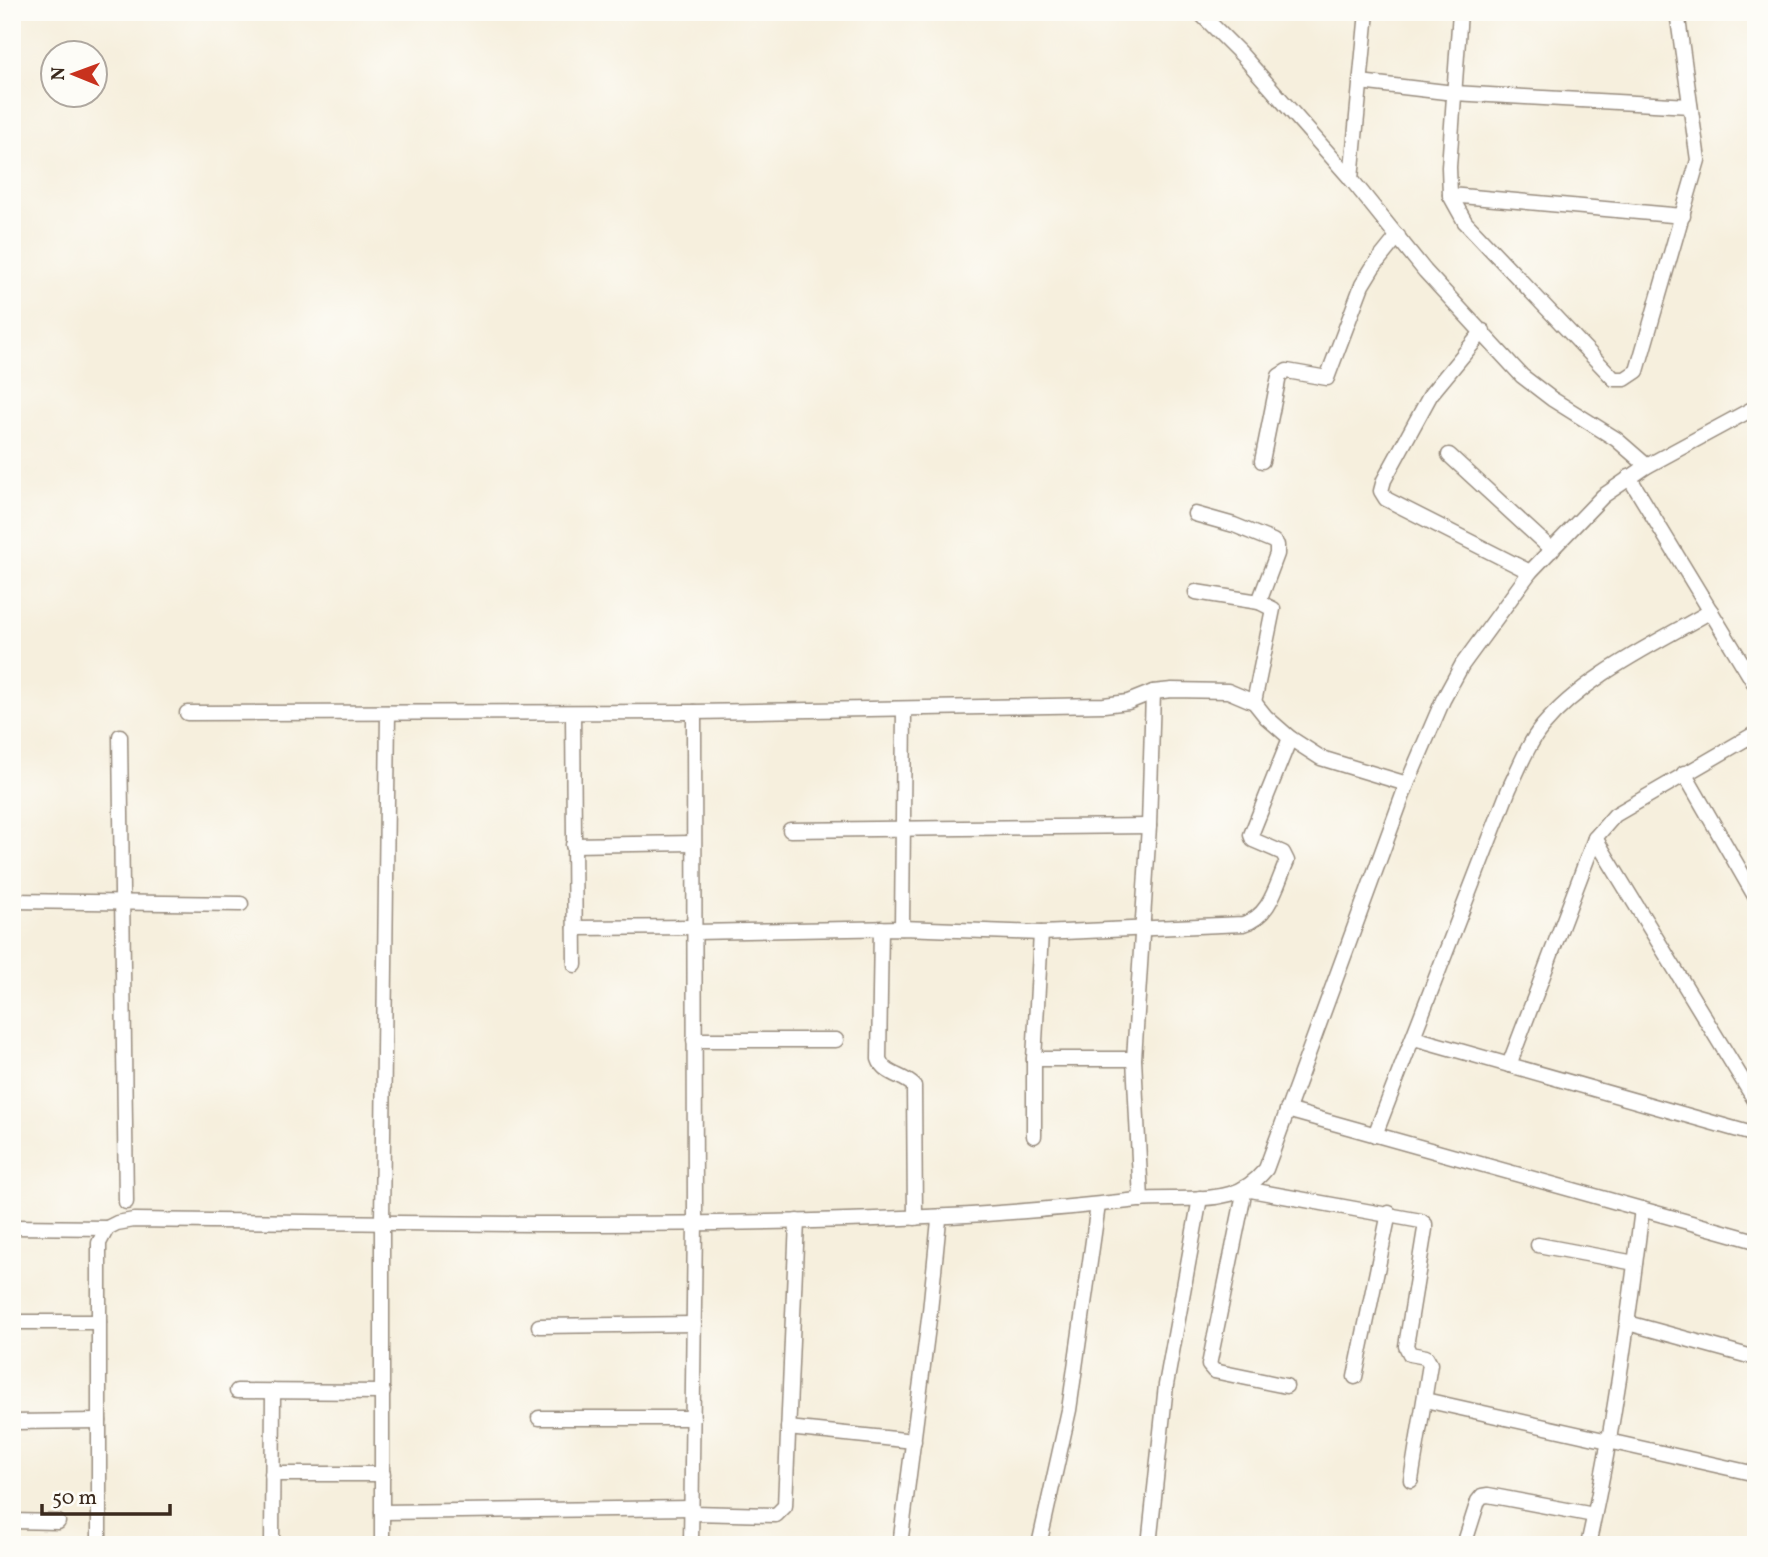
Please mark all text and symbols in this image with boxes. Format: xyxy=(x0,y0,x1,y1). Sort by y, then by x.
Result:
north arrow xyxy=(38,38,108,108)
text: N xyxy=(46,66,72,81)
scale bar xyxy=(42,1473,170,1517)
text: 50 m xyxy=(52,1484,97,1513)

